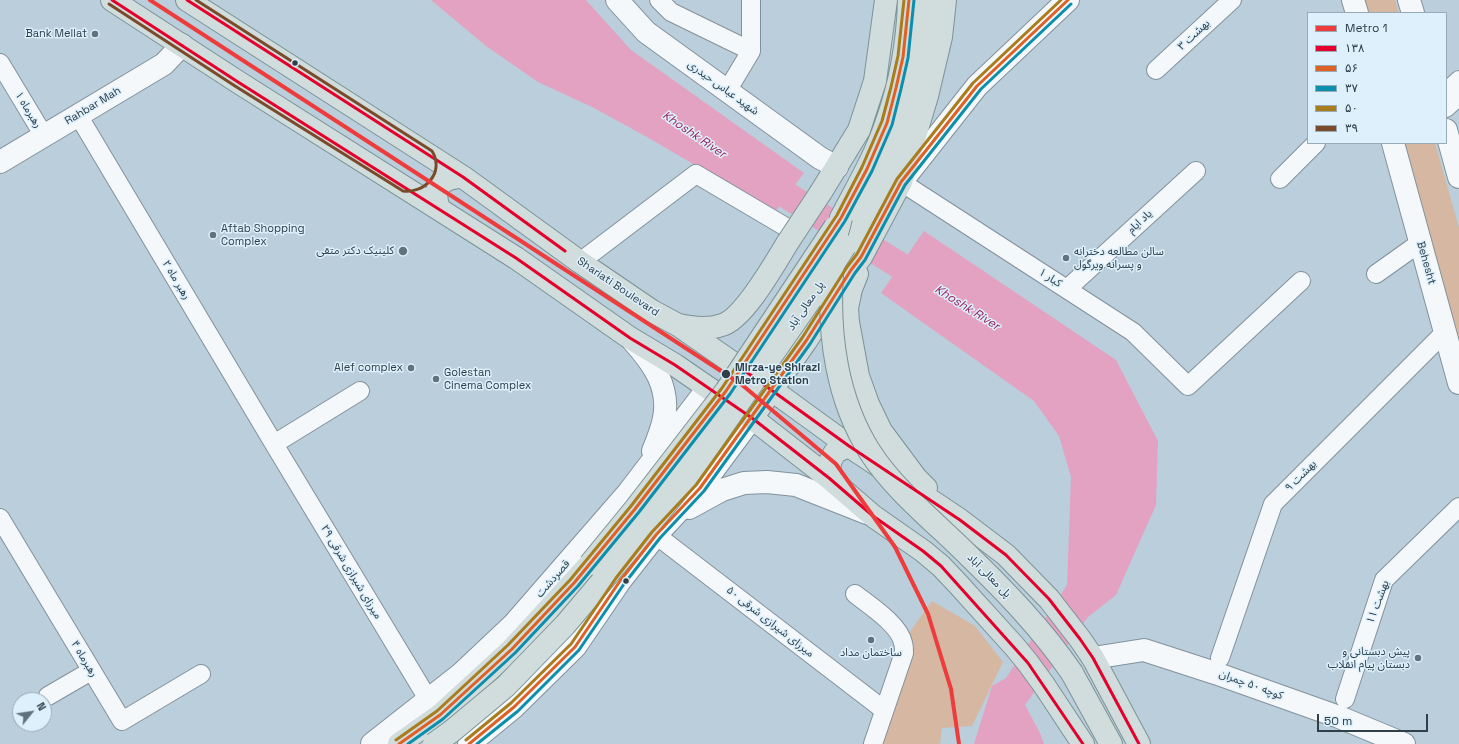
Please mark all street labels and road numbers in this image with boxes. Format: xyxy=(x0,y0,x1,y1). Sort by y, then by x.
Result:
street label: ۳ بهشت xyxy=(1175,17,1213,53)
street label: شهید عباس حیدری xyxy=(685,58,761,118)
street label: Rahbar Mah xyxy=(63,84,123,128)
street label: ۱ رهبرماه xyxy=(12,89,44,131)
street label: یاد ایام xyxy=(1125,207,1155,237)
street label: Behesht xyxy=(1414,240,1438,286)
street label: Shariati Boulevard xyxy=(574,255,662,319)
street label: ۲ رهبر ماه xyxy=(159,258,193,302)
street label: ۱ کبار xyxy=(1036,266,1064,290)
street label: پل معالی آباد xyxy=(785,279,827,333)
street label: ۹ بهشت xyxy=(1283,458,1319,494)
street label: ۲۹ میرزای شیرازی شرقی xyxy=(318,523,384,621)
street label: پل معالی آباد xyxy=(964,551,1014,601)
street label: قصردشت xyxy=(533,558,573,600)
street label: ۱۱ بهشت xyxy=(1364,578,1392,626)
street label: ۵۰ میرزای شیرازی شرقی xyxy=(724,584,816,660)
street label: ۴ رهبرماه xyxy=(68,638,100,680)
street label: کوچه ۵۰ چمران xyxy=(1217,667,1285,703)

